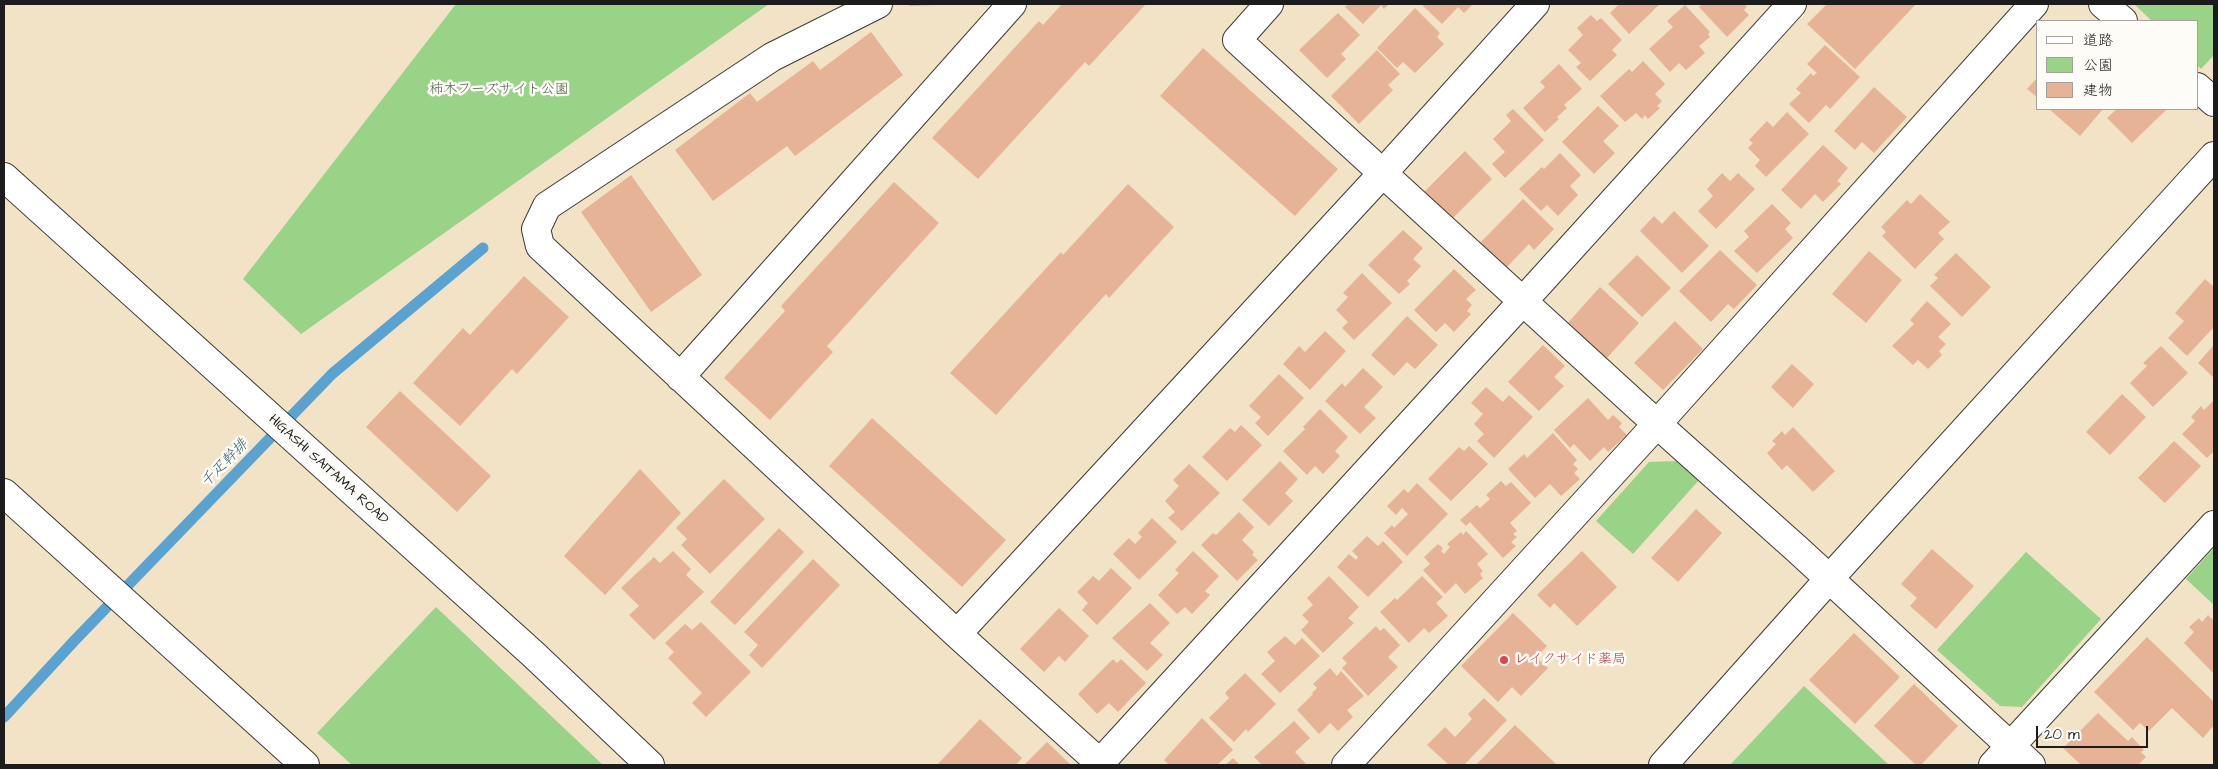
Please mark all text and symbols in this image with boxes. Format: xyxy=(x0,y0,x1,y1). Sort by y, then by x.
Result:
legend xyxy=(2036,20,2198,110)
text: 道路 xyxy=(2083,30,2113,51)
text: 公園 xyxy=(2083,55,2113,76)
text: 建物 xyxy=(2083,80,2113,101)
park label: 柿木フーズサイト公園 xyxy=(429,82,569,98)
street label: HIGASHI SAITAMA ROAD xyxy=(264,412,392,528)
water label: 千疋幹排 xyxy=(198,436,252,492)
place label: レイクサイド薬局 xyxy=(1514,652,1626,668)
marker: レイクサイド薬局 xyxy=(1498,654,1510,666)
scale bar xyxy=(2038,716,2150,748)
text: 20 m xyxy=(2044,724,2080,745)

